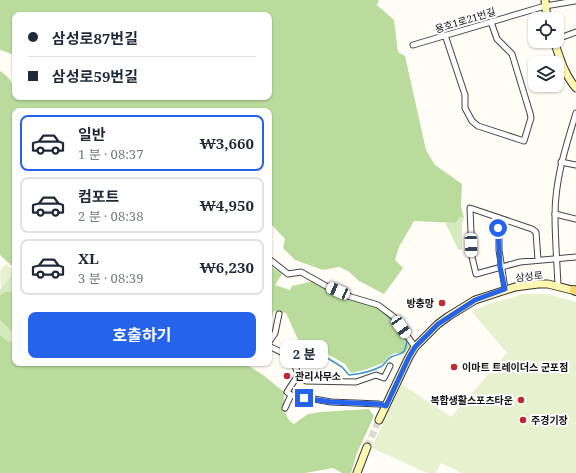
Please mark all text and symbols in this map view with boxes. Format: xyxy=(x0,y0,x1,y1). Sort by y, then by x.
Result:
street label: 용호1로21번길 xyxy=(433,4,497,36)
map controls xyxy=(528,12,564,92)
button: locate xyxy=(528,12,564,48)
text: 삼성로87번길 xyxy=(52,28,138,48)
button: layers xyxy=(528,56,564,92)
text: 삼성로59번길 xyxy=(52,66,138,86)
text: 일반 xyxy=(78,124,106,144)
icon: car xyxy=(30,125,66,161)
text: ₩3,660 xyxy=(200,133,254,153)
text: 1 분 · 08:37 xyxy=(78,145,143,163)
text: 컴포트 xyxy=(78,186,119,206)
icon: car xyxy=(30,187,66,223)
text: ₩4,950 xyxy=(200,195,254,215)
text: 2 분 · 08:38 xyxy=(78,207,143,225)
route start xyxy=(489,219,507,237)
car xyxy=(465,233,477,257)
text: XL xyxy=(78,248,99,268)
icon: car xyxy=(30,249,66,285)
text: ₩6,230 xyxy=(200,257,254,277)
street label: 삼성로 xyxy=(515,268,543,284)
text: 3 분 · 08:39 xyxy=(78,269,143,287)
car xyxy=(325,281,351,301)
place label: 방충망 xyxy=(406,296,434,310)
marker: 방충망 xyxy=(437,298,447,308)
button: 호출하기 xyxy=(28,312,256,358)
car xyxy=(389,314,413,340)
callout: 2 분 xyxy=(280,340,328,368)
text: 2 분 xyxy=(293,345,315,363)
place label: 이마트 트레이더스 군포점 xyxy=(462,360,568,374)
marker: 이마트 트레이더스 군포점 xyxy=(449,362,459,372)
place label: 관리사무소 xyxy=(295,369,341,383)
marker: 관리사무소 xyxy=(282,371,292,381)
route end xyxy=(295,389,313,407)
place label: 복합생활스포츠타운 xyxy=(430,393,513,407)
marker: 복합생활스포츠타운 xyxy=(516,395,526,405)
place label: 주경기장 xyxy=(531,413,568,427)
marker: 주경기장 xyxy=(518,415,528,425)

